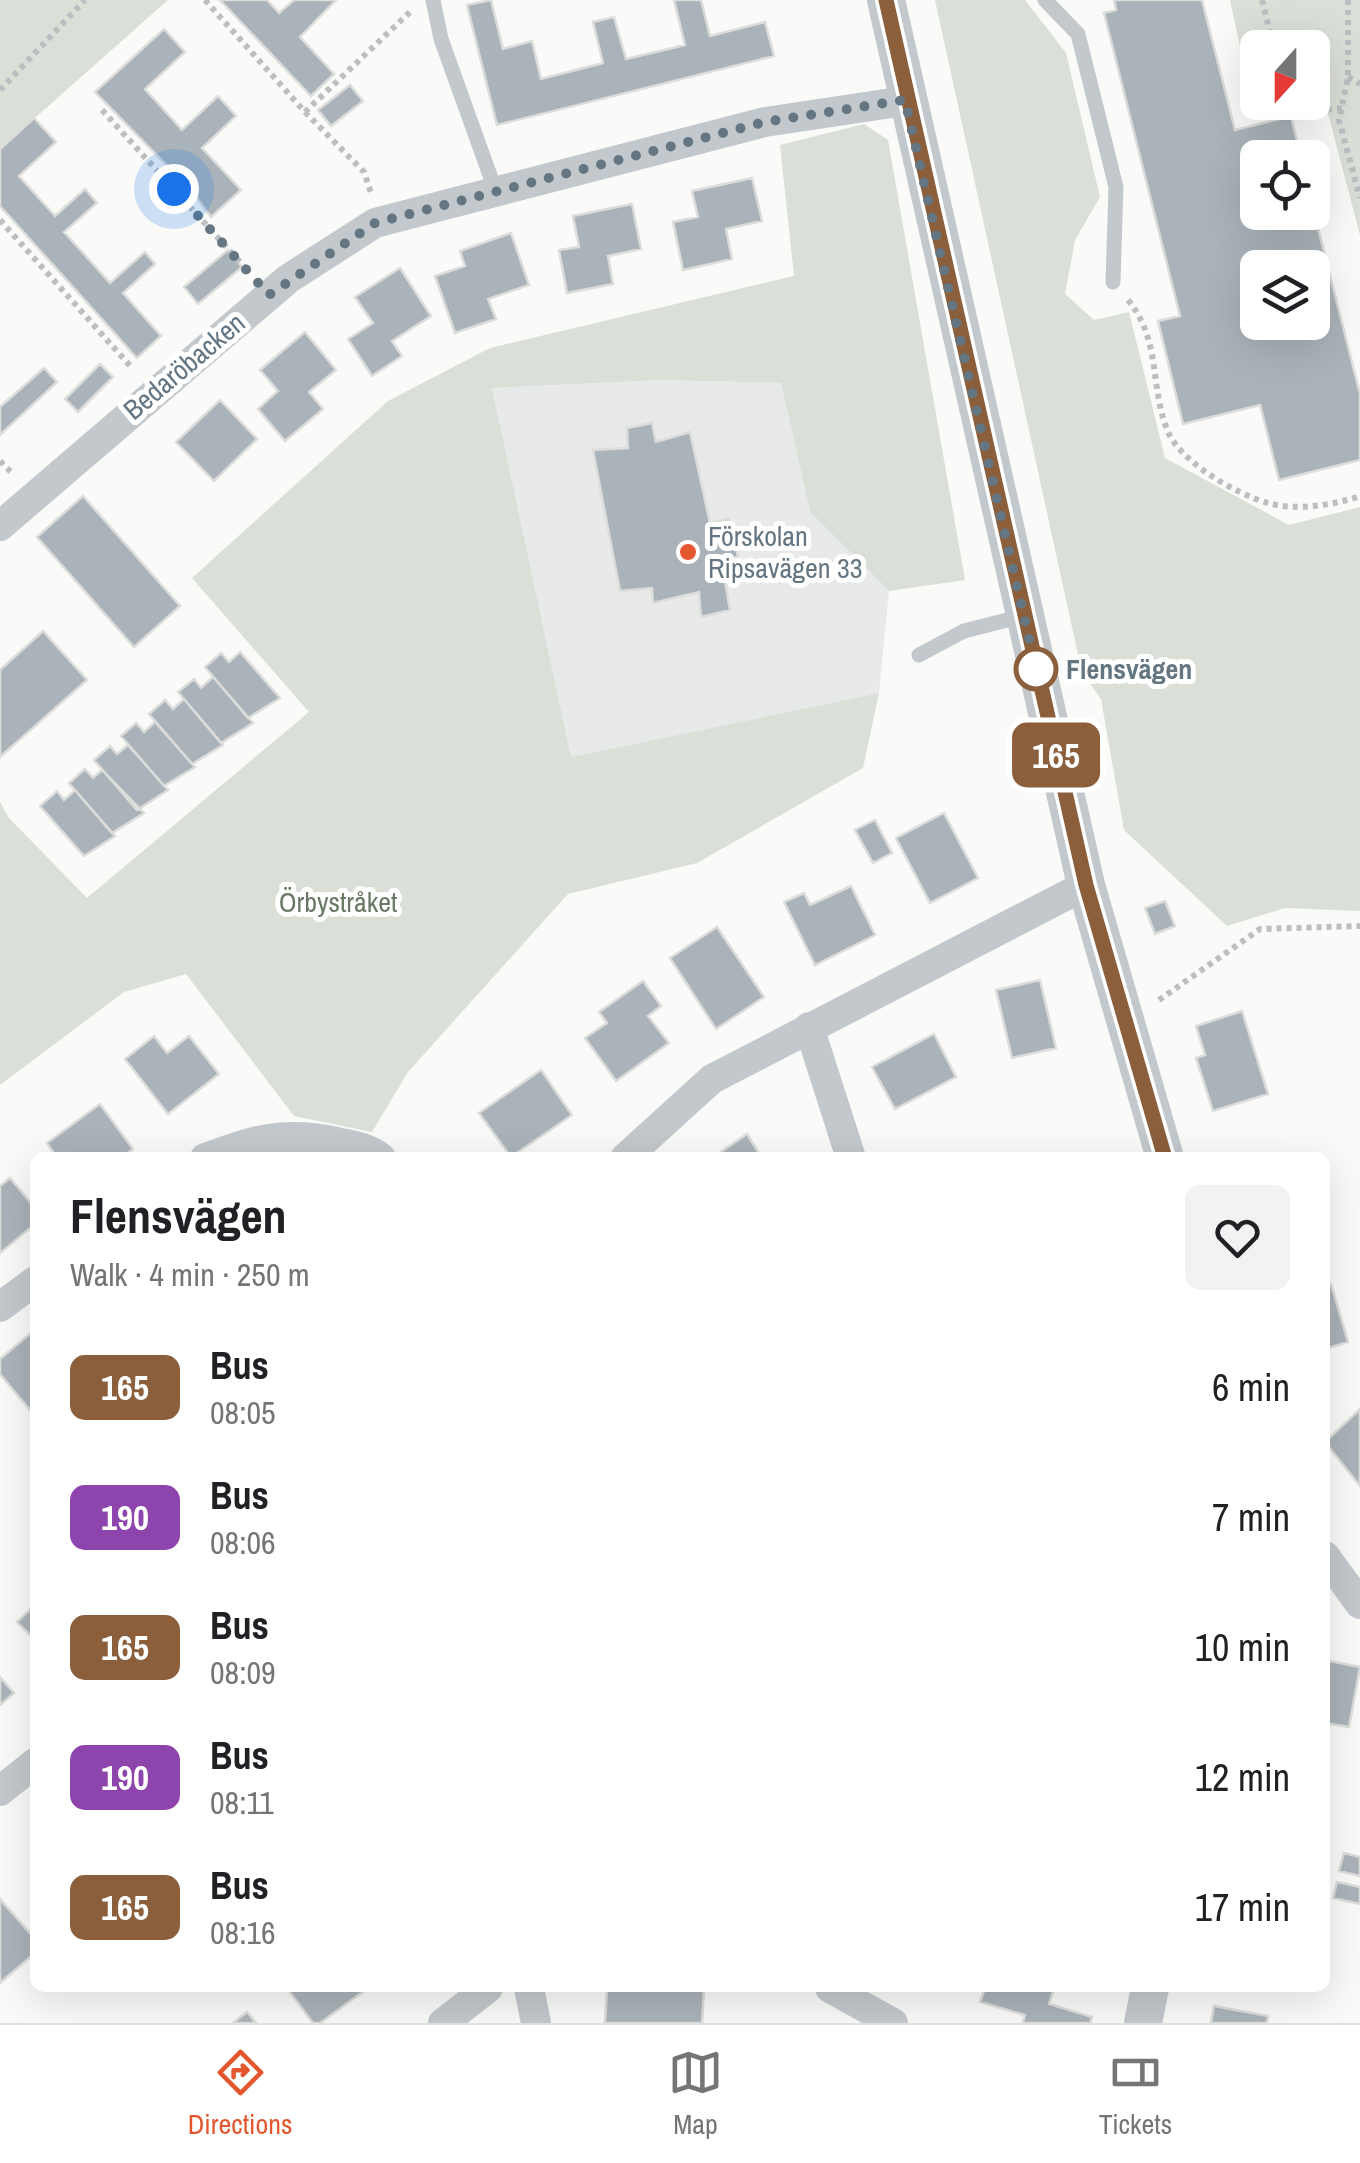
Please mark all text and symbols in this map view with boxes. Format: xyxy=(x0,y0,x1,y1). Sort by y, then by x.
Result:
north arrow xyxy=(1240,30,1330,120)
map controls xyxy=(1240,30,1330,340)
button: locate xyxy=(1240,140,1330,230)
your location xyxy=(149,164,199,214)
button: layers xyxy=(1240,250,1330,340)
street label: Bedaröbacken xyxy=(115,304,253,428)
place label: Förskolan Ripsavägen 33 xyxy=(708,517,862,587)
marker: Förskolan Ripsavägen 33 xyxy=(677,541,699,563)
marker: Flensvägen xyxy=(1015,648,1057,690)
place label: Flensvägen xyxy=(1066,650,1192,688)
line badge: 165 xyxy=(998,722,1114,788)
text: 165 xyxy=(1032,732,1080,779)
park label: Örbystråket xyxy=(279,883,397,921)
text: Flensvägen xyxy=(70,1183,287,1248)
button: heart xyxy=(1185,1185,1290,1290)
text: Walk · 4 min · 250 m xyxy=(70,1253,310,1296)
text: Bus xyxy=(210,1340,269,1391)
text: 6 min xyxy=(1212,1362,1290,1413)
text: 165 xyxy=(101,1364,149,1411)
text: 08:05 xyxy=(210,1391,276,1434)
text: Bus xyxy=(210,1470,269,1521)
text: 7 min xyxy=(1212,1492,1290,1543)
text: 190 xyxy=(101,1494,149,1541)
text: 08:06 xyxy=(210,1521,276,1564)
text: Bus xyxy=(210,1600,269,1651)
text: 10 min xyxy=(1195,1622,1290,1673)
text: 165 xyxy=(101,1624,149,1671)
text: 08:09 xyxy=(210,1651,276,1694)
text: Bus xyxy=(210,1730,269,1781)
text: 12 min xyxy=(1195,1752,1290,1803)
text: 190 xyxy=(101,1754,149,1801)
text: 08:11 xyxy=(210,1781,274,1824)
text: Bus xyxy=(210,1860,269,1911)
text: 17 min xyxy=(1195,1882,1290,1933)
text: 165 xyxy=(101,1884,149,1931)
text: 08:16 xyxy=(210,1911,276,1954)
tab: Directions xyxy=(188,2045,292,2143)
tab: Map xyxy=(668,2045,723,2143)
tab: Tickets xyxy=(1099,2045,1172,2143)

